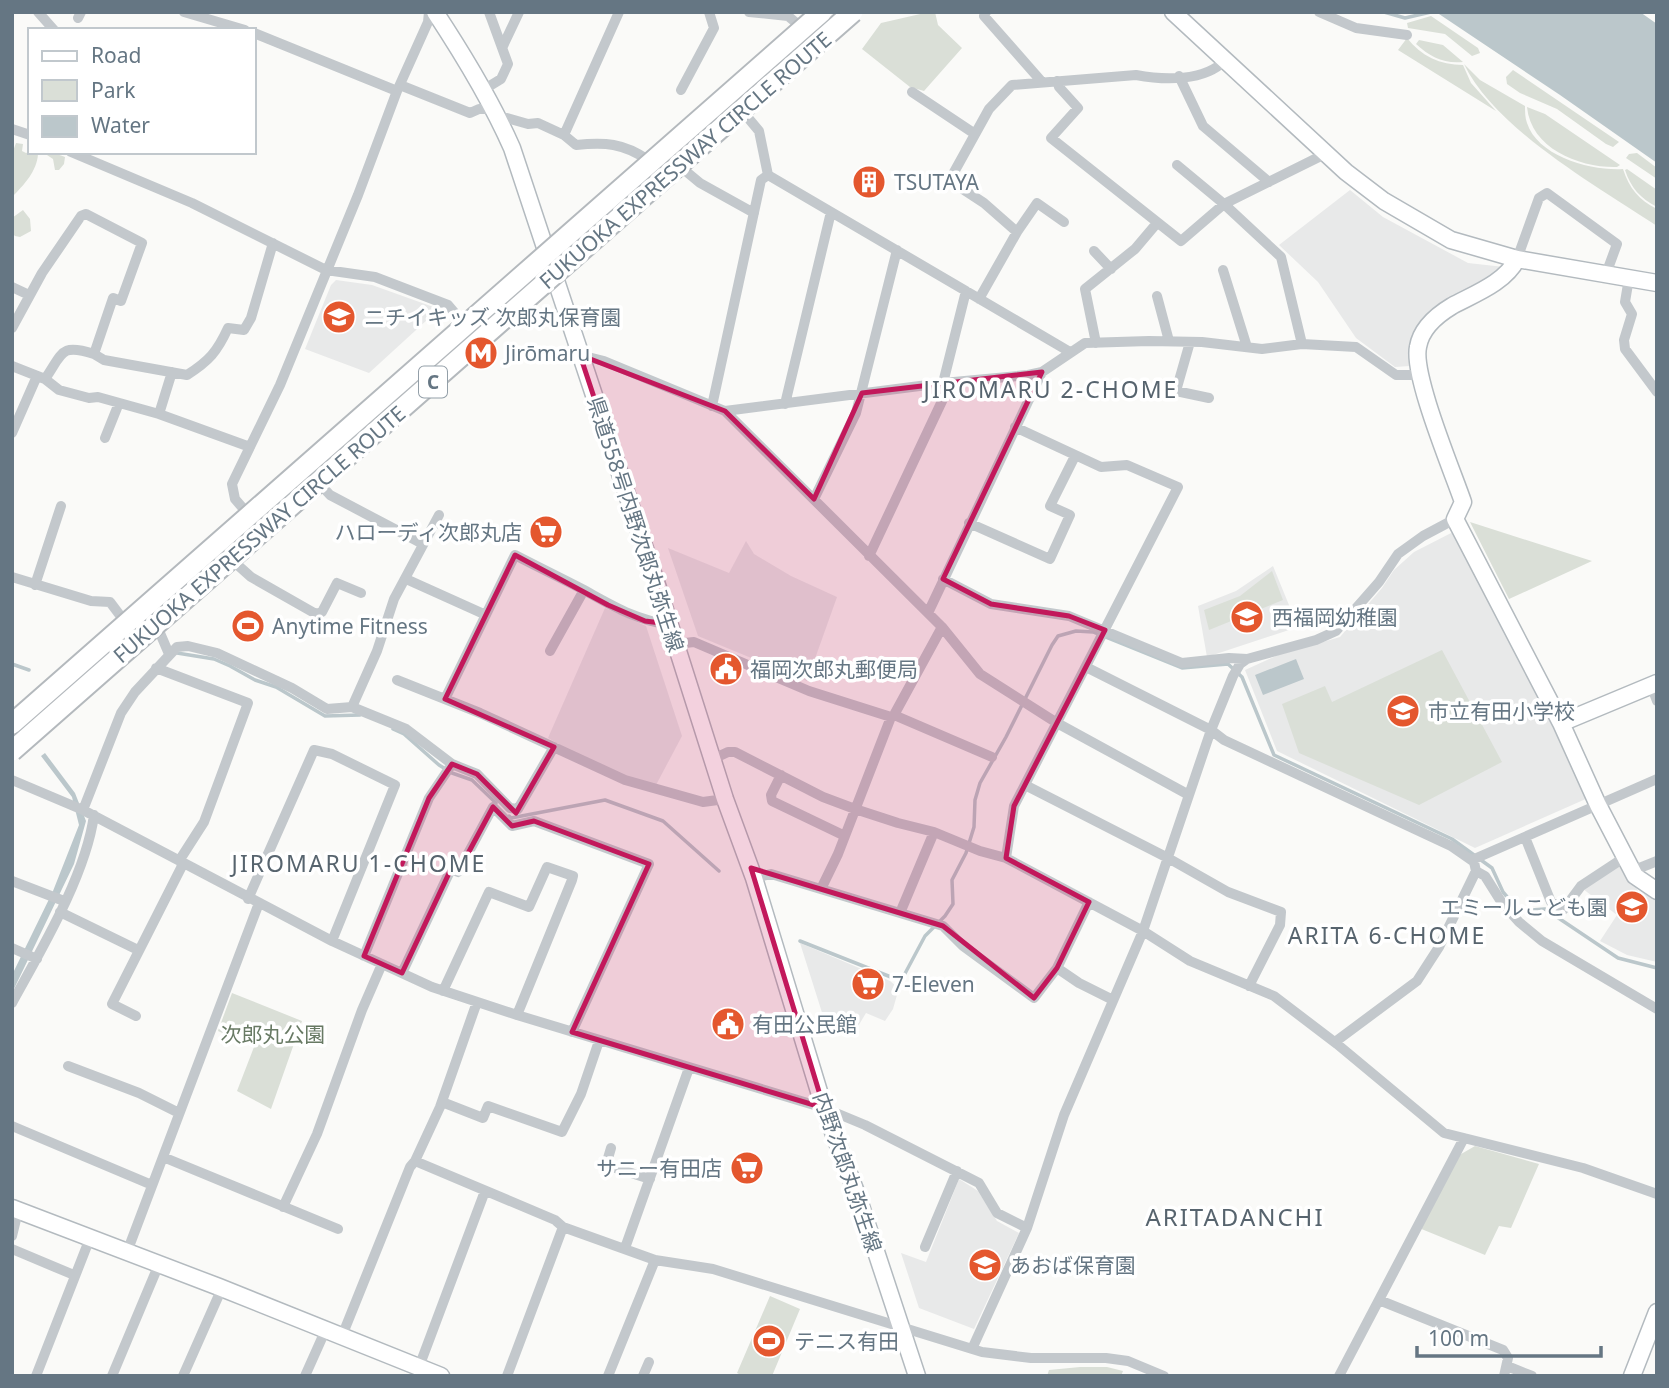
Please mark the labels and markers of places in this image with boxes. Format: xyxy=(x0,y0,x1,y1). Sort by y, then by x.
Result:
building icon: TSUTAYA xyxy=(850,163,888,201)
place label: TSUTAYA xyxy=(894,168,980,196)
school or university icon: ニチイキッズ 次郎丸保育園 xyxy=(320,298,358,336)
place label: ニチイキッズ 次郎丸保育園 xyxy=(364,303,621,331)
metro station icon: Jirōmaru xyxy=(462,334,500,372)
place label: Jirōmaru xyxy=(503,339,590,367)
supermarket icon: ハローディ次郎丸店 xyxy=(527,513,565,551)
place label: ハローディ次郎丸店 xyxy=(334,518,522,546)
school or university icon: 西福岡幼稚園 xyxy=(1228,598,1266,636)
place label: 西福岡幼稚園 xyxy=(1272,603,1398,631)
sports icon: Anytime Fitness xyxy=(229,607,267,645)
place label: Anytime Fitness xyxy=(272,612,428,640)
public building icon: 福岡次郎丸郵便局 xyxy=(707,650,745,688)
place label: 福岡次郎丸郵便局 xyxy=(750,655,918,683)
school or university icon: 市立有田小学校 xyxy=(1384,692,1422,730)
place label: 市立有田小学校 xyxy=(1428,697,1575,725)
school or university icon: エミールこども園 xyxy=(1613,888,1651,926)
place label: エミールこども園 xyxy=(1440,893,1608,921)
supermarket icon: 7-Eleven xyxy=(849,965,887,1003)
place label: 7-Eleven xyxy=(892,970,975,998)
public building icon: 有田公民館 xyxy=(709,1005,747,1043)
place label: 有田公民館 xyxy=(752,1010,857,1038)
supermarket icon: サニー有田店 xyxy=(728,1149,766,1187)
place label: サニー有田店 xyxy=(596,1154,722,1182)
school or university icon: あおば保育園 xyxy=(966,1246,1004,1284)
place label: あおば保育園 xyxy=(1010,1251,1136,1279)
sports icon: テニス有田 xyxy=(750,1322,788,1360)
place label: テニス有田 xyxy=(794,1327,899,1355)

